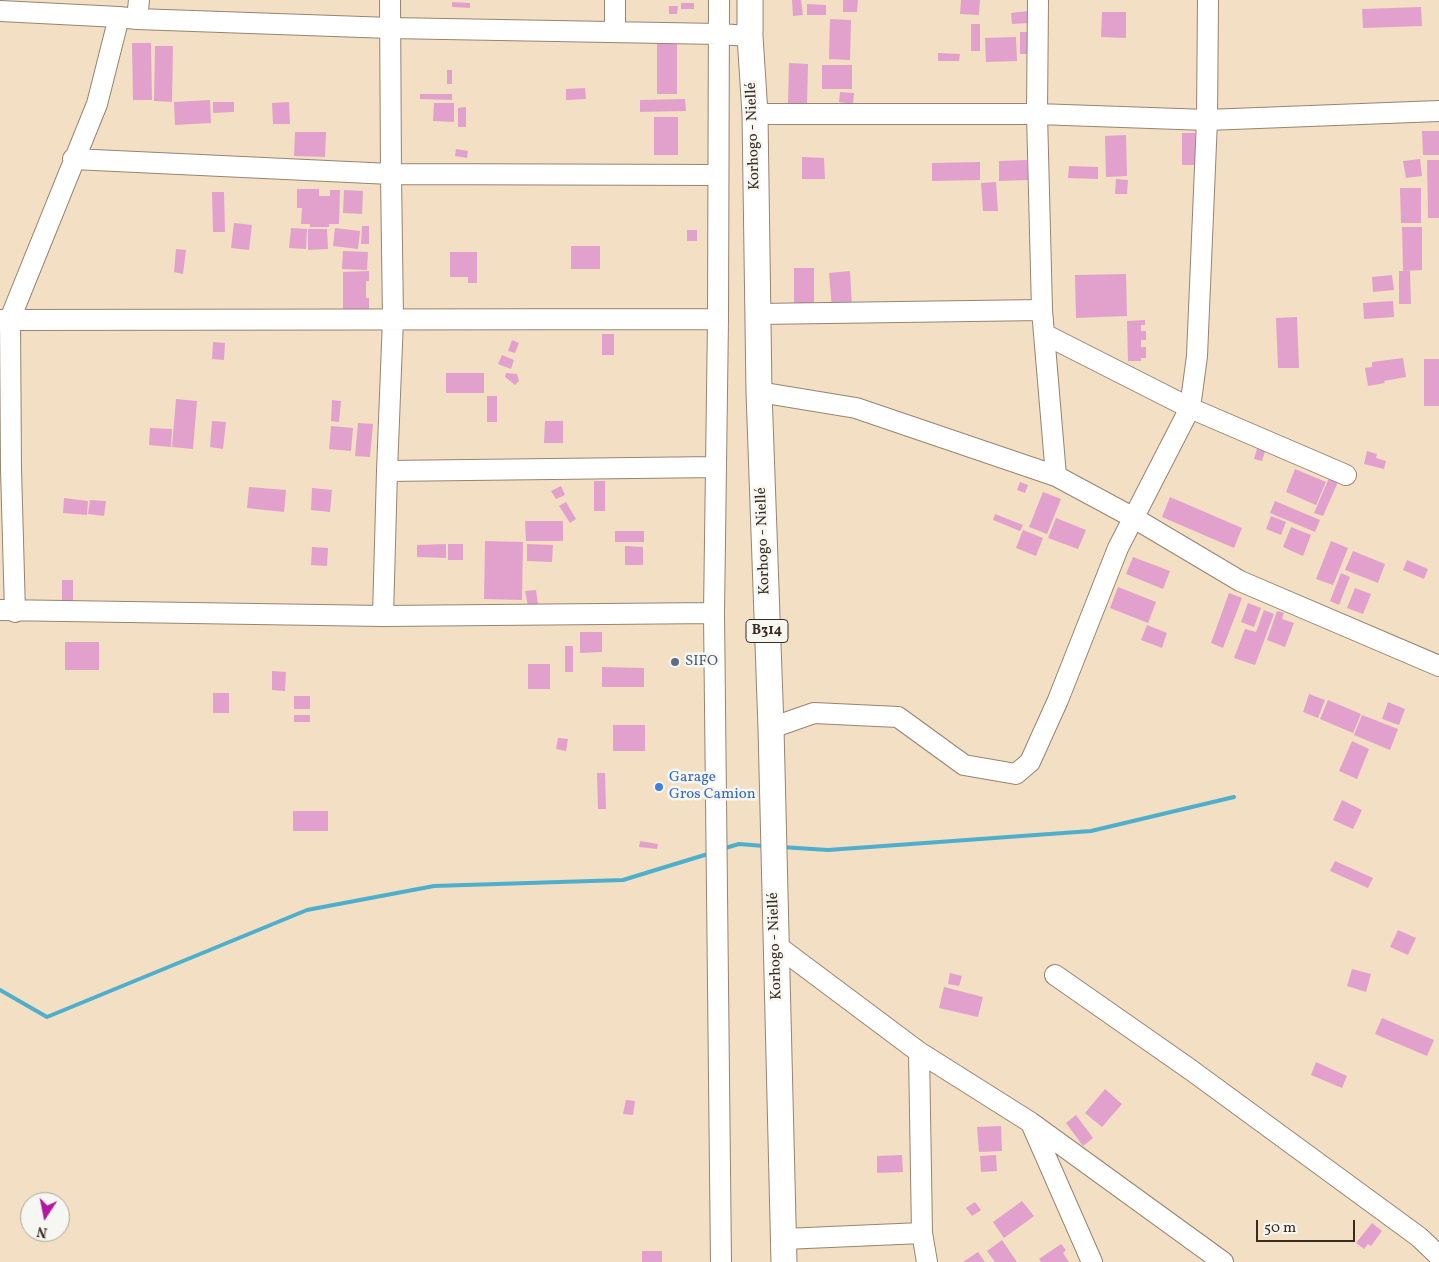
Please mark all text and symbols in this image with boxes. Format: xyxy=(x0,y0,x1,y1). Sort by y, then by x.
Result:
street label: Korhogo - Niellé xyxy=(743,82,765,190)
street label: Korhogo - Niellé xyxy=(753,487,775,595)
road number: B314 xyxy=(746,620,788,642)
place label: SIFO xyxy=(685,653,718,671)
marker: SIFO xyxy=(669,656,681,668)
place label: Garage Gros Camion xyxy=(669,769,756,804)
marker: Garage Gros Camion xyxy=(653,781,665,793)
street label: Korhogo - Niellé xyxy=(765,892,787,1000)
north arrow xyxy=(20,1192,70,1242)
scale bar xyxy=(1259,1210,1358,1242)
text: 50 m xyxy=(1264,1218,1296,1239)
text: N xyxy=(35,1221,49,1242)

